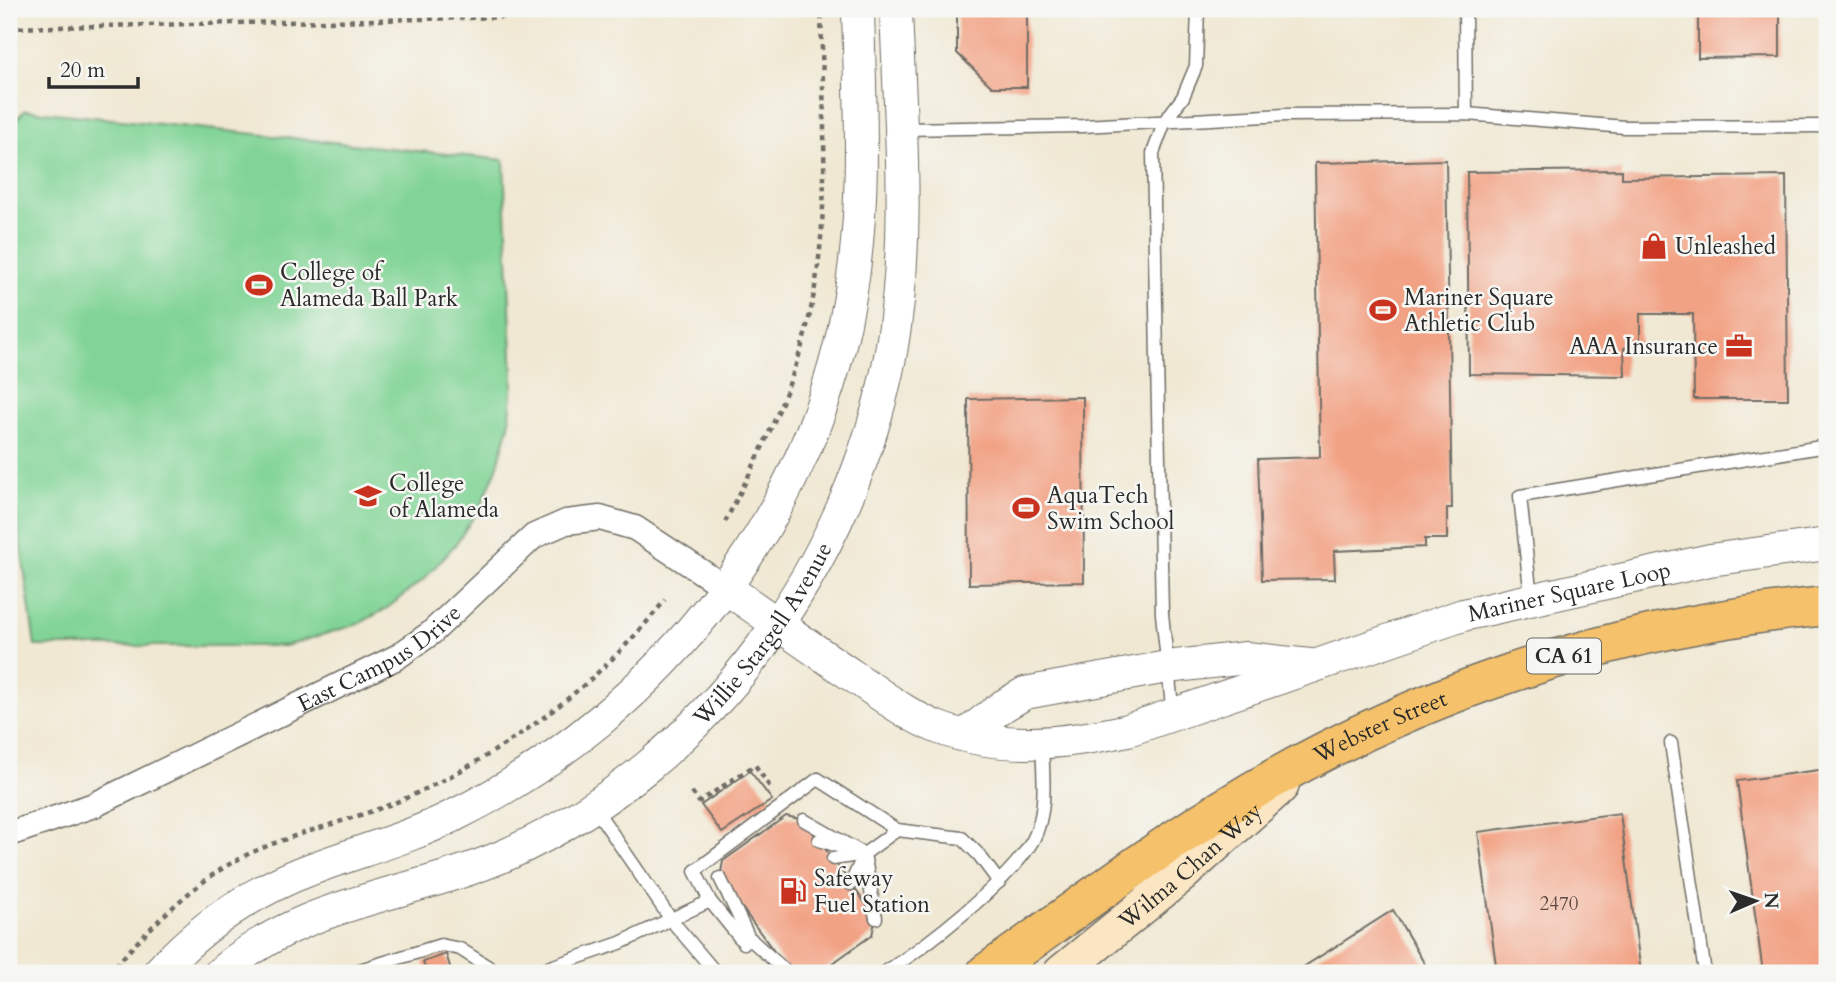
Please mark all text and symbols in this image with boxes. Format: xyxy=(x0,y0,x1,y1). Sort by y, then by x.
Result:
scale bar xyxy=(49,46,138,90)
text: 20 m xyxy=(60,56,105,85)
shop icon: Unleashed xyxy=(1639,231,1669,261)
place label: Unleashed xyxy=(1675,231,1777,262)
place label: College of Alameda Ball Park xyxy=(280,257,459,314)
sports icon: College of Alameda Ball Park xyxy=(244,270,274,300)
place label: Mariner Square Athletic Club xyxy=(1404,282,1554,339)
sports icon: Mariner Square Athletic Club xyxy=(1368,295,1398,325)
place label: AAA Insurance xyxy=(1569,331,1718,362)
office icon: AAA Insurance xyxy=(1724,331,1754,361)
place label: College of Alameda xyxy=(389,468,499,525)
place label: AquaTech Swim School xyxy=(1047,480,1175,537)
school or university icon: College of Alameda xyxy=(353,481,383,511)
sports icon: AquaTech Swim School xyxy=(1011,493,1041,523)
street label: Willie Stargell Avenue xyxy=(686,537,839,733)
street label: Mariner Square Loop xyxy=(1465,554,1674,629)
street label: East Campus Drive xyxy=(292,598,468,719)
road number: CA 61 xyxy=(1527,638,1601,674)
street label: Webster Street xyxy=(1307,683,1451,771)
street label: Wilma Chan Way xyxy=(1111,795,1269,937)
place label: Safeway Fuel Station xyxy=(814,863,930,920)
north arrow xyxy=(1720,866,1790,936)
fuel station icon: Safeway Fuel Station xyxy=(778,876,808,906)
house number: 2470 xyxy=(1540,891,1579,917)
text: N xyxy=(1758,892,1784,910)

